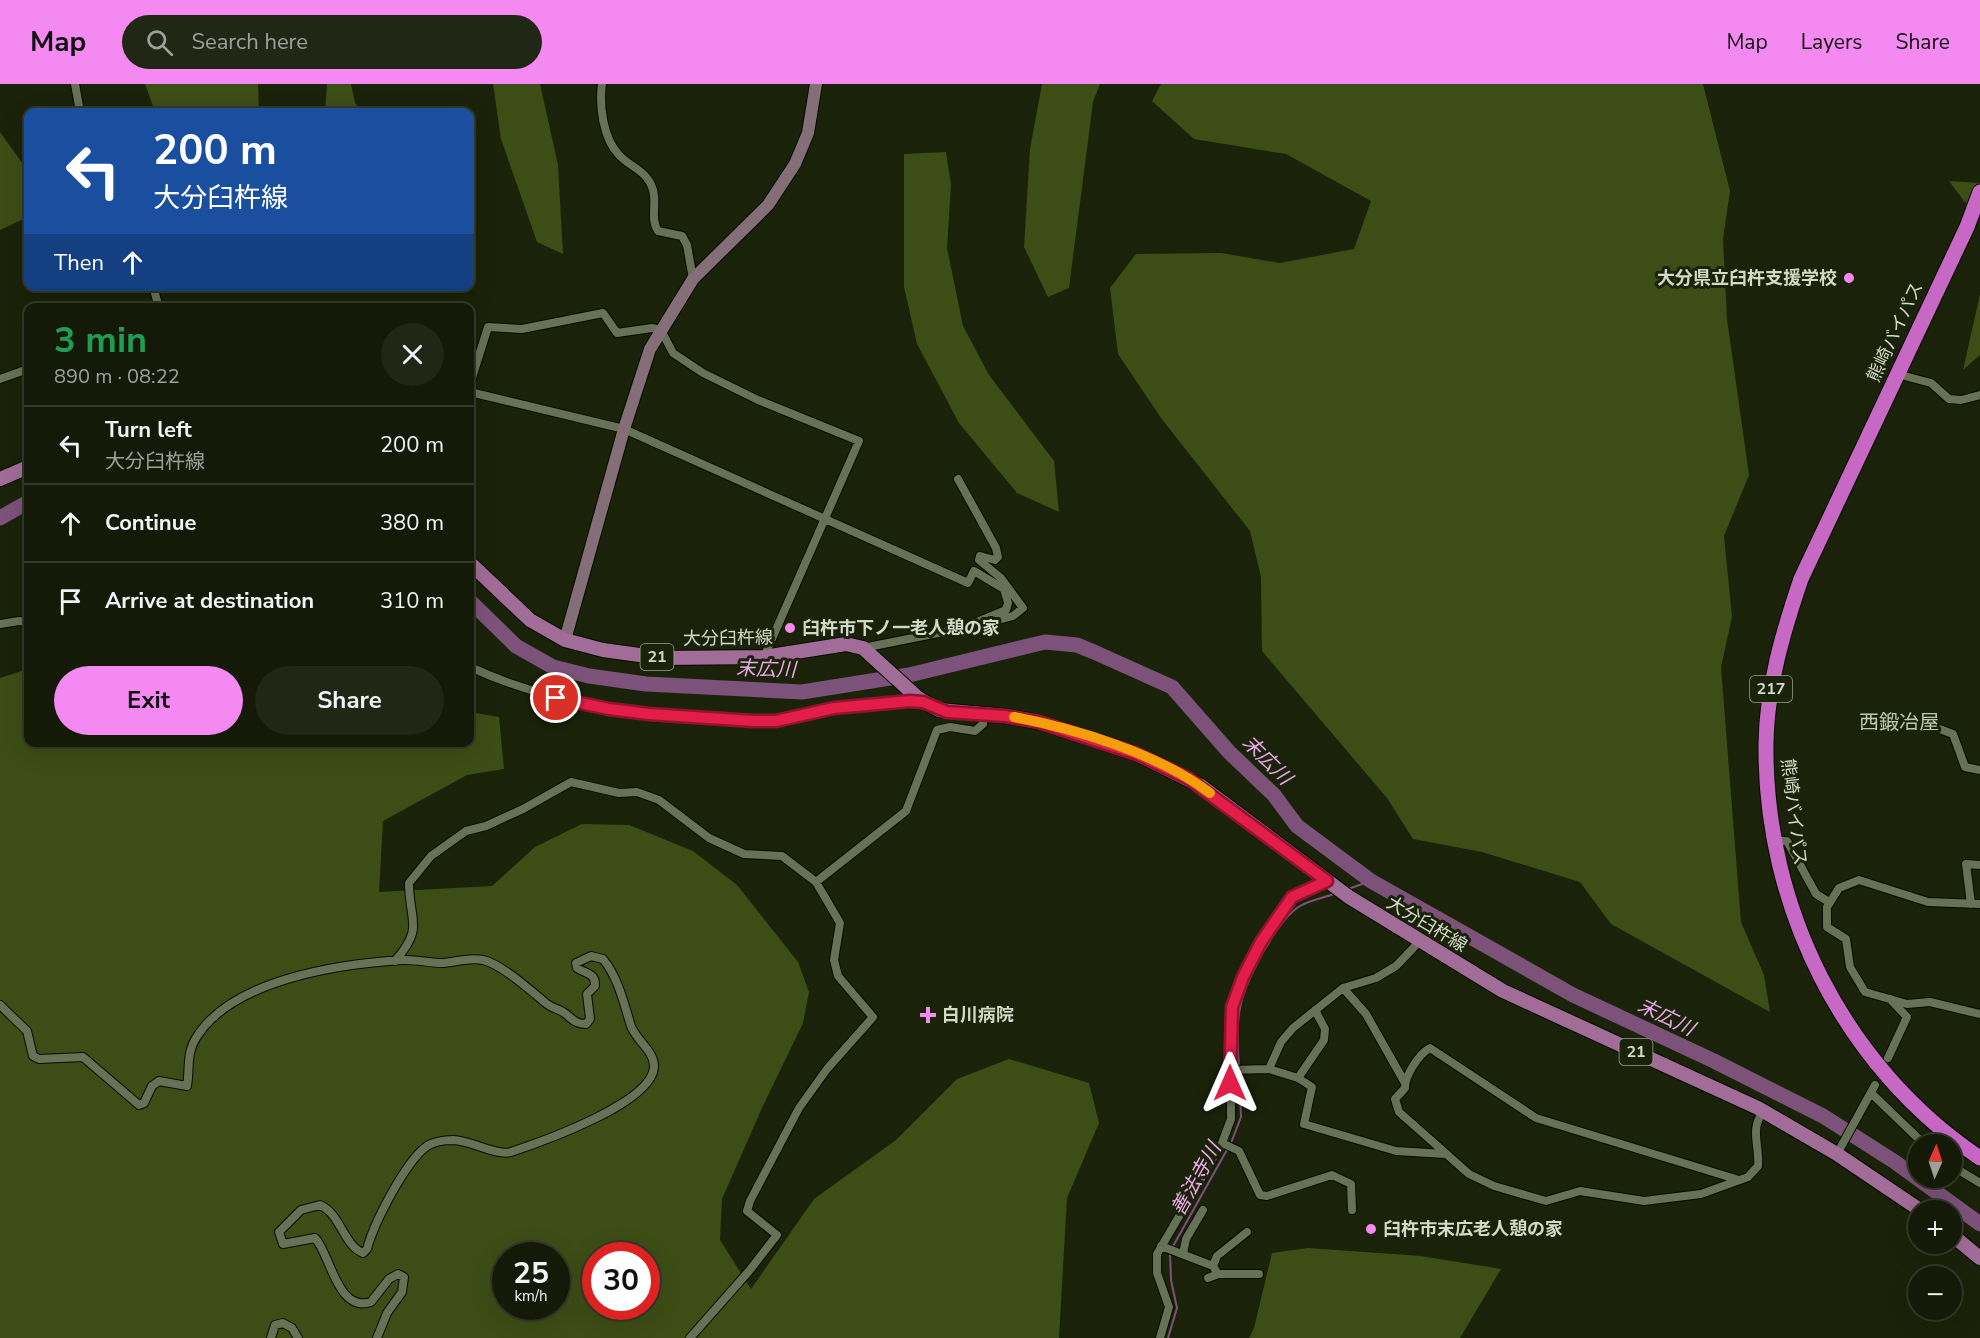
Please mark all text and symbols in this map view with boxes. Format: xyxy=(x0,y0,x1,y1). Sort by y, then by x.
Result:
search box xyxy=(122,15,542,69)
text: Map xyxy=(30,23,86,61)
icon: search xyxy=(143,26,176,59)
text: Search here xyxy=(191,27,308,57)
text: Map xyxy=(1726,28,1768,56)
text: Layers xyxy=(1801,28,1862,56)
text: Share xyxy=(1895,28,1950,56)
text: 200 m xyxy=(153,122,277,179)
icon: left xyxy=(54,132,132,210)
text: 大分臼杵線 xyxy=(153,180,288,217)
icon: ahead xyxy=(116,246,149,279)
text: Then xyxy=(54,248,104,278)
place label: 大分県立臼杵支援学校 xyxy=(1657,266,1837,290)
marker: 大分県立臼杵支援学校 xyxy=(1842,271,1856,285)
street label: 熊崎バイパス xyxy=(1861,278,1929,386)
text: 3 min xyxy=(54,316,147,365)
button: close xyxy=(381,323,444,386)
text: 890 m · 08:22 xyxy=(54,363,180,390)
text: Turn left xyxy=(105,415,192,445)
icon: left xyxy=(54,429,87,462)
text: 200 m xyxy=(380,430,444,460)
text: 大分臼杵線 xyxy=(105,448,205,475)
icon: ahead xyxy=(54,507,87,540)
text: Continue xyxy=(105,508,196,538)
text: 380 m xyxy=(380,508,444,538)
icon: arrive xyxy=(54,585,87,618)
text: Arrive at destination xyxy=(105,586,314,616)
text: 310 m xyxy=(380,586,444,616)
place label: 臼杵市下ノ一老人憩の家 xyxy=(802,616,1000,640)
marker: 臼杵市下ノ一老人憩の家 xyxy=(783,621,797,635)
street label: 大分臼杵線 xyxy=(683,625,773,651)
road number: 21 xyxy=(640,644,674,670)
water label: 末広川 xyxy=(736,654,798,684)
button: Exit xyxy=(54,666,243,735)
button: Share xyxy=(255,666,444,735)
pin xyxy=(530,672,581,723)
road number: 217 xyxy=(1750,676,1792,702)
icon: arrive xyxy=(539,681,572,714)
district label: 西鍛冶屋 xyxy=(1859,709,1939,736)
water label: 末広川 xyxy=(1236,729,1299,792)
street label: 熊崎バイパス xyxy=(1776,757,1812,867)
street label: 大分臼杵線 xyxy=(1382,891,1472,957)
water label: 末広川 xyxy=(1633,992,1701,1043)
place label: 白川病院 xyxy=(942,1003,1014,1027)
marker: 白川病院 xyxy=(919,1006,937,1024)
road number: 21 xyxy=(1620,1039,1652,1065)
position arrow xyxy=(1198,1051,1262,1115)
north arrow xyxy=(1908,1134,1962,1188)
map controls xyxy=(1908,1134,1962,1320)
water label: 善法寺川 xyxy=(1165,1136,1228,1221)
button: + xyxy=(1908,1200,1962,1254)
place label: 臼杵市末広老人憩の家 xyxy=(1383,1217,1563,1241)
marker: 臼杵市末広老人憩の家 xyxy=(1364,1222,1378,1236)
speed limit sign: 30 xyxy=(582,1242,660,1320)
text: 25 xyxy=(513,1253,549,1294)
button: − xyxy=(1908,1266,1962,1320)
text: km/h xyxy=(514,1286,548,1306)

